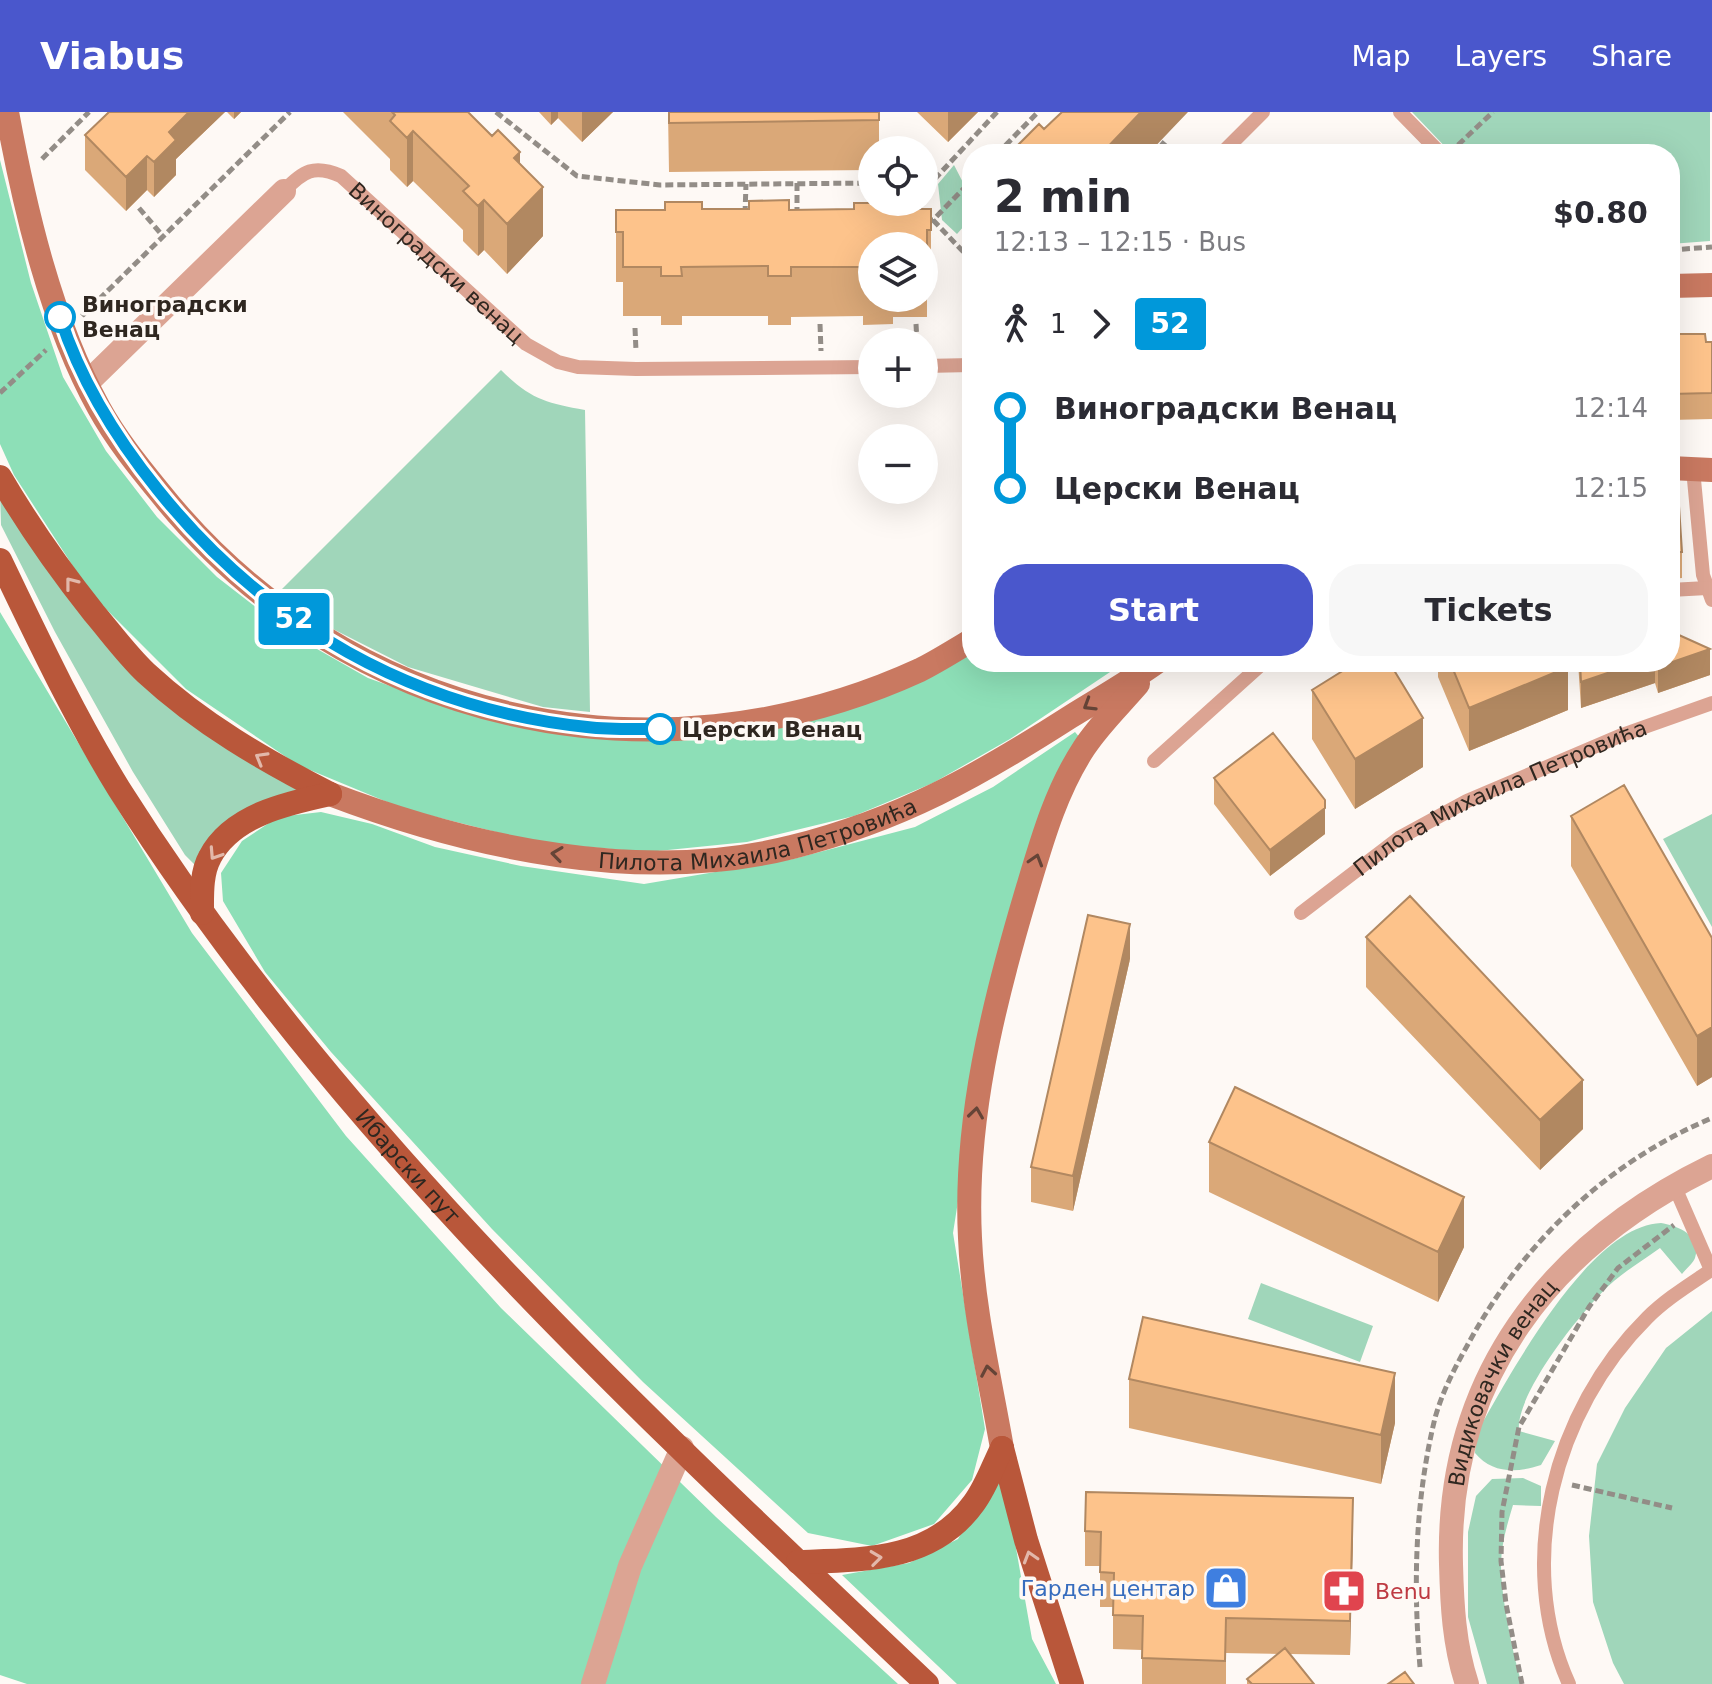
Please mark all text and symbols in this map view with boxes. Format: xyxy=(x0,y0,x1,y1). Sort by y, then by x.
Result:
text: Viabus xyxy=(40,34,184,78)
text: Map xyxy=(1351,40,1411,73)
text: Layers xyxy=(1455,40,1547,73)
text: Share xyxy=(1591,40,1672,73)
map controls xyxy=(858,136,938,504)
button: locate xyxy=(858,136,938,216)
text: 2 min xyxy=(994,171,1132,222)
street label: Виноградски венац xyxy=(344,177,529,349)
text: $0.80 xyxy=(1553,195,1648,230)
text: 12:13 – 12:15 · Bus xyxy=(994,227,1246,257)
button: layers xyxy=(858,232,938,312)
place label: Виноградски Венац xyxy=(82,292,248,342)
marker: Виноградски Венац xyxy=(45,302,75,332)
icon: walk xyxy=(994,302,1038,346)
icon: forward xyxy=(1079,302,1123,346)
text: 52 xyxy=(1151,307,1190,340)
text: 1 xyxy=(1050,309,1067,339)
button: + xyxy=(858,328,938,408)
text: Виноградски Венац xyxy=(1054,391,1397,426)
text: 12:14 xyxy=(1573,393,1648,423)
button: − xyxy=(858,424,938,504)
text: Церски Венац xyxy=(1054,471,1300,506)
text: 12:15 xyxy=(1573,473,1648,503)
button: Start xyxy=(994,564,1313,656)
button: Tickets xyxy=(1329,564,1648,656)
one-way arrow xyxy=(66,578,81,592)
line badge: 52 xyxy=(258,593,330,645)
text: 52 xyxy=(275,602,313,635)
one-way arrow xyxy=(1084,696,1098,711)
marker: Церски Венац xyxy=(645,714,675,744)
street label: Пилота Михаила Петровића xyxy=(1348,715,1650,881)
place label: Церски Венац xyxy=(682,717,862,742)
one-way arrow xyxy=(255,752,270,768)
street label: Пилота Михаила Петровића xyxy=(597,793,921,875)
one-way arrow xyxy=(209,845,224,859)
one-way arrow xyxy=(550,846,564,863)
one-way arrow xyxy=(1027,853,1043,867)
street label: Ибарски пут xyxy=(351,1104,466,1229)
one-way arrow xyxy=(967,1106,984,1119)
street label: Видиковачки венац xyxy=(1443,1274,1562,1488)
one-way arrow xyxy=(981,1364,998,1378)
one-way arrow xyxy=(869,1550,883,1567)
one-way arrow xyxy=(1023,1550,1039,1564)
shop icon: Гарден центар xyxy=(1202,1564,1250,1612)
pharmacy icon: Benu xyxy=(1320,1567,1368,1615)
place label: Гарден центар xyxy=(1021,1576,1195,1601)
place label: Benu xyxy=(1375,1579,1432,1604)

